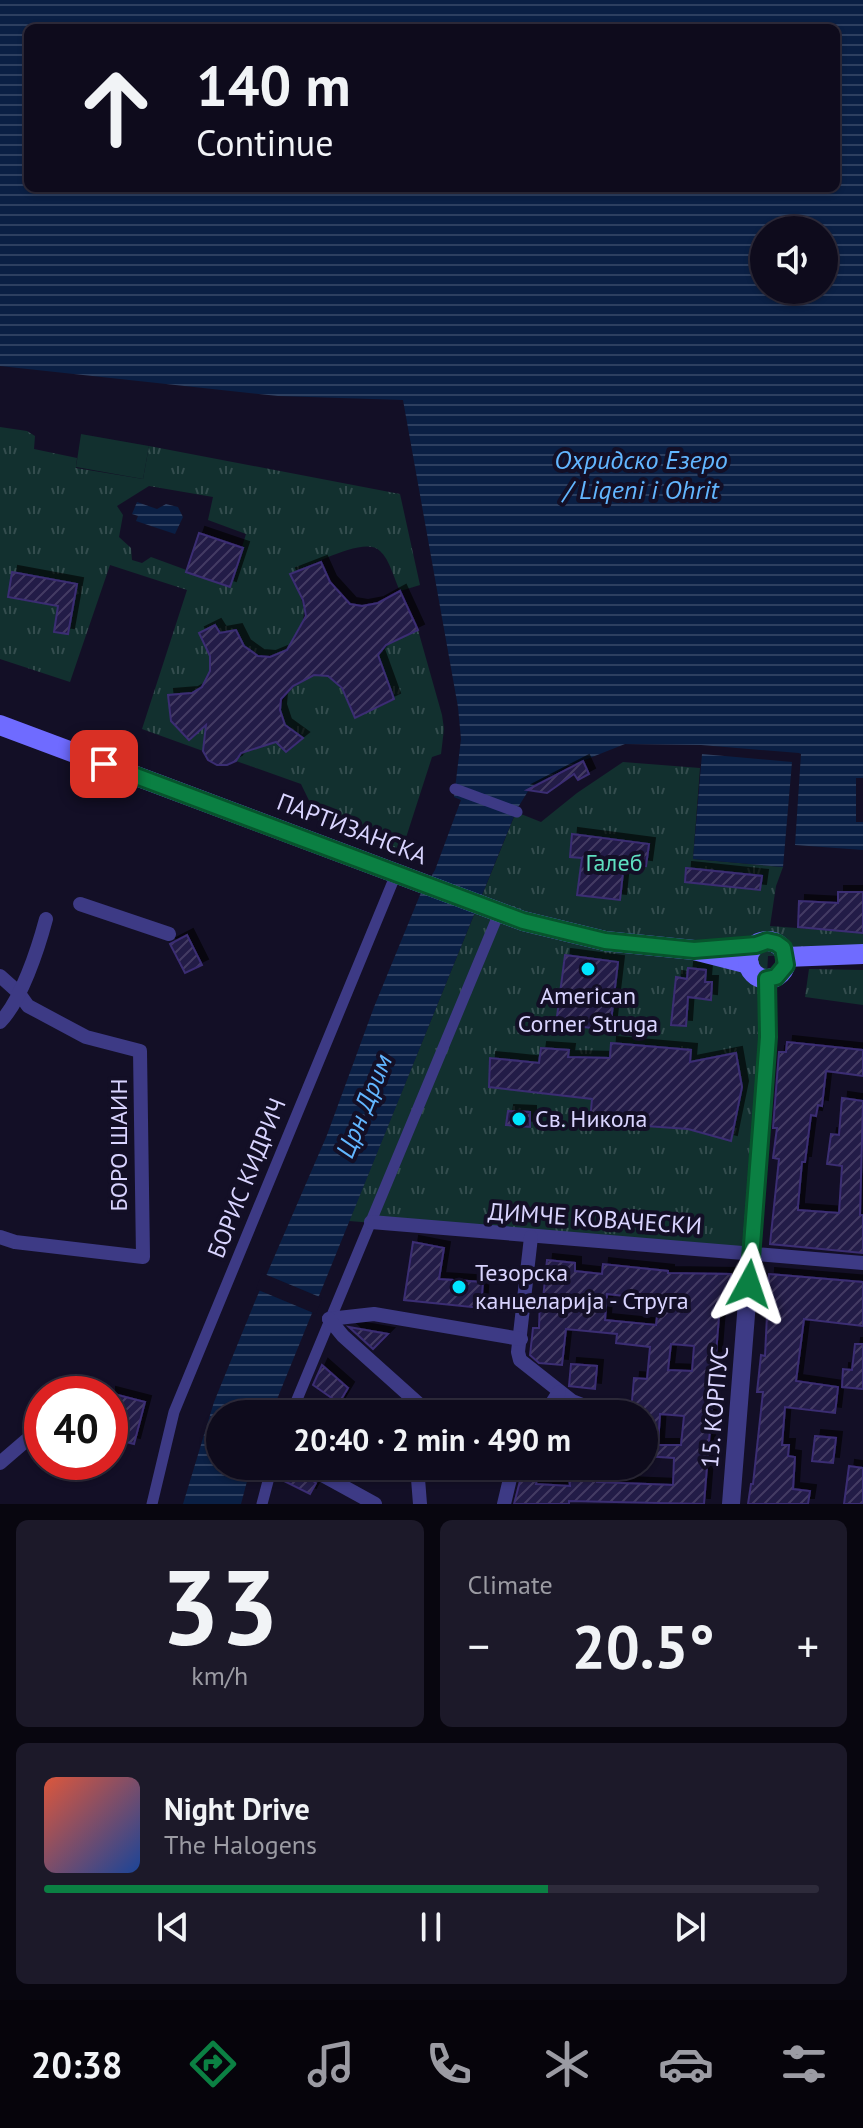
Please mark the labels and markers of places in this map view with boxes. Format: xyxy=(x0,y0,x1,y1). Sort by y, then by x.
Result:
pin xyxy=(70,730,138,798)
marker: American Corner Struga xyxy=(579,960,597,978)
place label: American Corner Struga xyxy=(518,980,658,1039)
place label: Св. Никола xyxy=(535,1103,648,1134)
marker: Св. Никола xyxy=(510,1110,528,1128)
place label: Тезорска канцеларија - Струга xyxy=(475,1257,689,1316)
marker: Тезорска канцеларија - Струга xyxy=(450,1278,468,1296)

